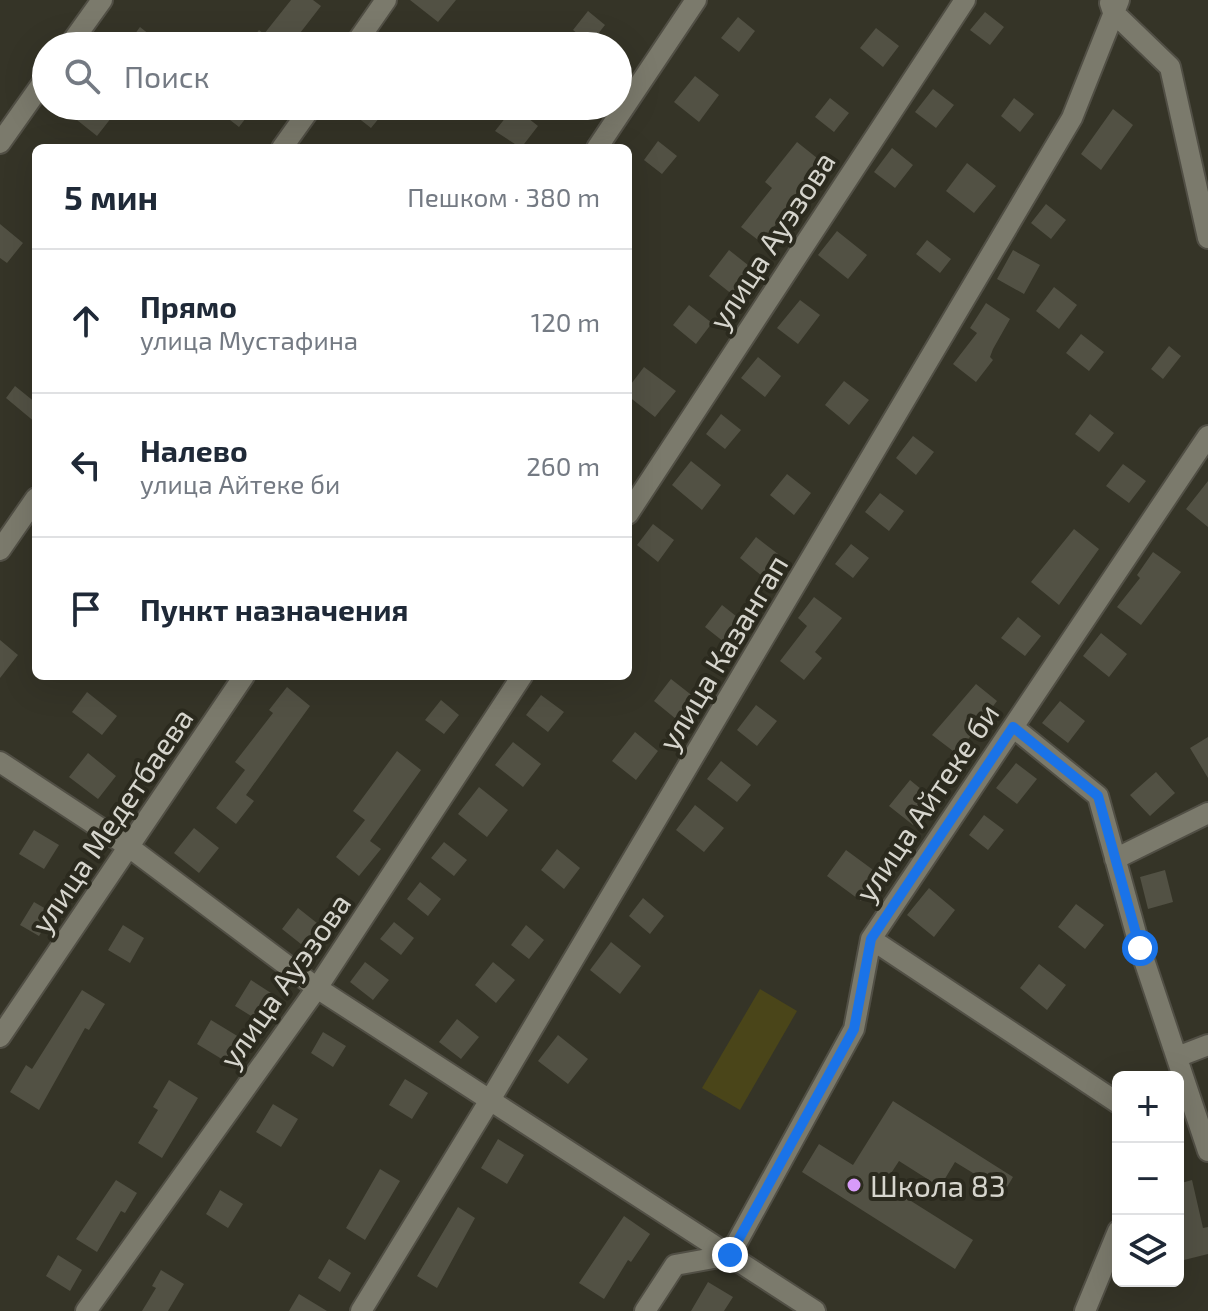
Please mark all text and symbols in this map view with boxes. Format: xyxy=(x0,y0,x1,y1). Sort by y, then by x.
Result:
search box xyxy=(32,32,632,120)
icon: search xyxy=(60,54,104,98)
text: Поиск xyxy=(124,58,210,94)
street label: улица Ауэзова xyxy=(700,144,843,336)
text: 5 мин xyxy=(64,176,158,217)
text: Пешком · 380 m xyxy=(407,181,600,212)
text: Прямо xyxy=(140,288,237,324)
icon: ahead xyxy=(64,299,108,343)
text: 120 m xyxy=(531,306,600,337)
text: улица Мустафина xyxy=(140,324,358,355)
text: Налево xyxy=(140,432,248,468)
icon: left xyxy=(64,443,108,487)
text: 260 m xyxy=(526,450,600,481)
text: улица Айтеке би xyxy=(140,468,340,499)
street label: улица Казангап xyxy=(649,548,795,757)
icon: arrive xyxy=(64,587,108,631)
text: Пункт назначения xyxy=(140,591,408,627)
street label: улица Айтеке би xyxy=(846,696,1006,908)
street label: улица Медетбаева xyxy=(22,701,200,940)
street label: улица Ауэзова xyxy=(211,886,358,1075)
route start xyxy=(1122,930,1158,966)
map controls xyxy=(1112,1071,1184,1287)
button: + xyxy=(1112,1071,1184,1143)
button: − xyxy=(1112,1143,1184,1215)
place label: Школа 83 xyxy=(870,1167,1006,1203)
marker: Школа 83 xyxy=(845,1176,863,1194)
button: layers xyxy=(1112,1215,1184,1287)
route end xyxy=(712,1237,748,1273)

